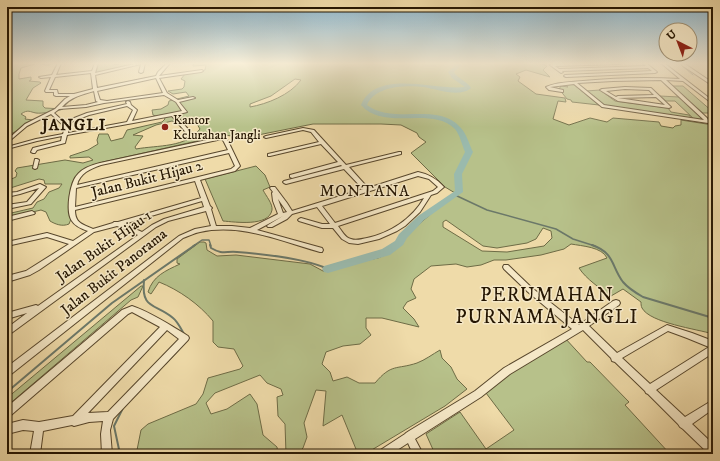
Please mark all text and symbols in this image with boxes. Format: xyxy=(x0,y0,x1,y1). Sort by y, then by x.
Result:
north arrow xyxy=(658,22,698,62)
text: U xyxy=(664,27,680,43)
place label: Kantor Kelurahan Jangli xyxy=(173,112,261,143)
district label: JANGLI xyxy=(40,115,106,135)
marker: Kantor Kelurahan Jangli xyxy=(160,122,170,132)
street label: Jalan Bukit Hijau 2 xyxy=(87,156,205,203)
district label: MONTANA xyxy=(320,181,410,201)
street label: Jalan Bukit Hijau 1 xyxy=(51,206,155,287)
street label: Jalan Bukit Panorama xyxy=(55,224,171,321)
district label: PERUMAHAN PURNAMA JANGLI xyxy=(456,284,638,329)

